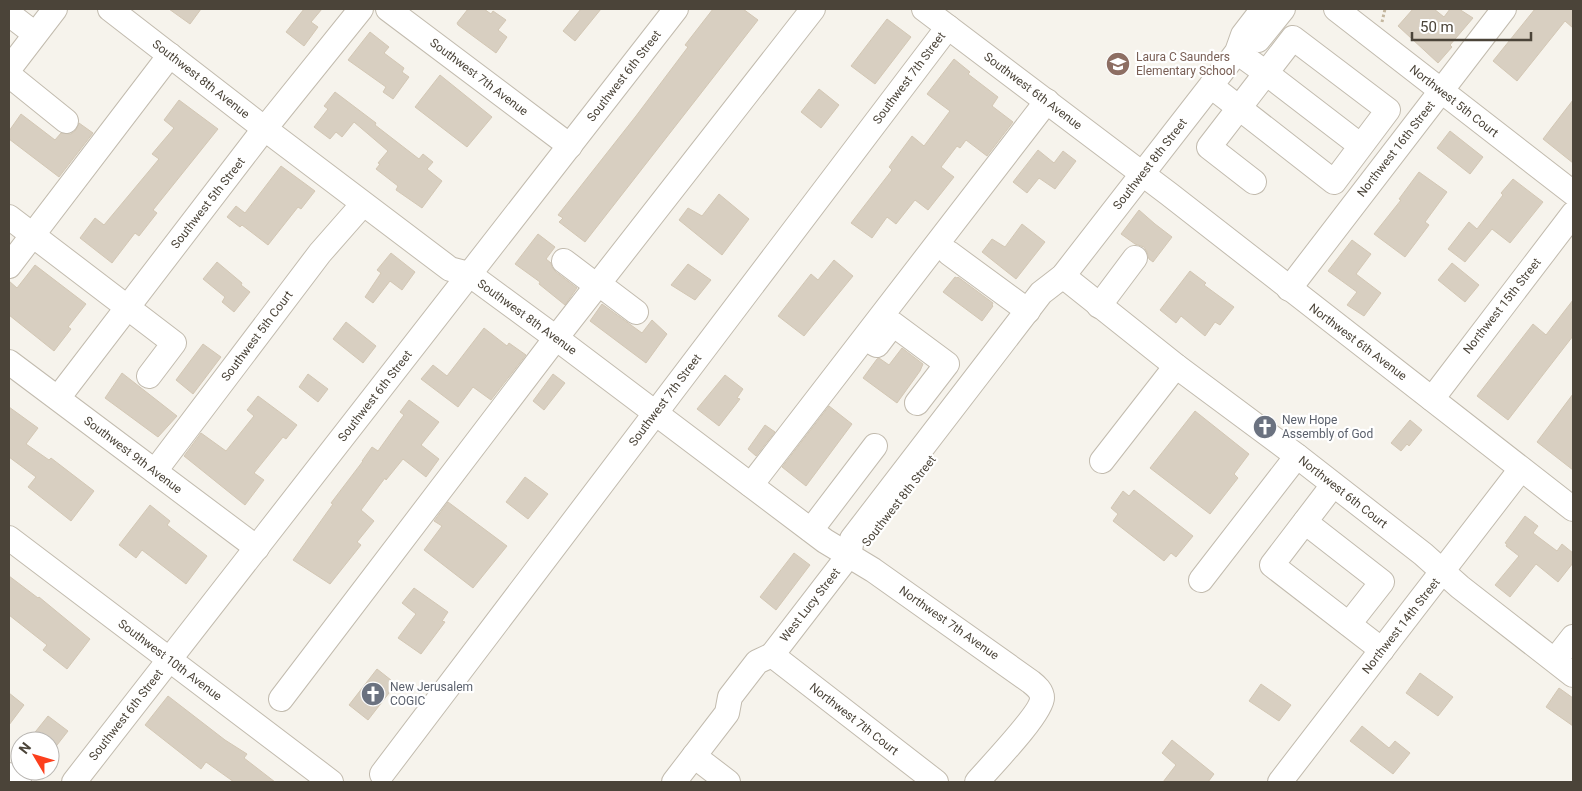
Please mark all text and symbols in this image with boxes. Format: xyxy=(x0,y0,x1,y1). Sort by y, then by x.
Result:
scale bar xyxy=(1412,10,1531,42)
text: 50 m xyxy=(1420,18,1454,36)
street label: Southwest 6th Street xyxy=(584,28,664,124)
street label: Southwest 7th Street xyxy=(870,29,948,127)
street label: Southwest 7th Avenue xyxy=(427,36,531,118)
street label: Southwest 8th Avenue xyxy=(150,37,252,121)
street label: Southwest 6th Avenue xyxy=(981,50,1085,132)
place label: Laura C Saunders Elementary School xyxy=(1136,50,1236,78)
school or university icon: Laura C Saunders Elementary School xyxy=(1105,51,1131,77)
street label: Northwest 5th Court xyxy=(1407,62,1501,140)
street label: Northwest 16th Street xyxy=(1354,98,1438,200)
street label: Southwest 8th Street xyxy=(1110,116,1190,212)
street label: Southwest 5th Street xyxy=(168,155,248,251)
street label: Northwest 15th Street xyxy=(1460,255,1544,357)
street label: Southwest 8th Avenue xyxy=(475,276,579,358)
street label: Southwest 5th Court xyxy=(218,288,296,384)
street label: Northwest 6th Avenue xyxy=(1307,301,1409,383)
street label: Southwest 6th Street xyxy=(335,348,415,444)
street label: Southwest 7th Street xyxy=(626,351,704,449)
place label: New Hope Assembly of God xyxy=(1282,413,1373,441)
street label: Southwest 9th Avenue xyxy=(81,414,185,496)
church icon: New Hope Assembly of God xyxy=(1252,414,1278,440)
street label: Southwest 8th Street xyxy=(859,453,939,549)
street label: Northwest 6th Court xyxy=(1296,453,1390,531)
street label: West Lucy Street xyxy=(777,565,843,645)
street label: Northwest 14th Street xyxy=(1359,575,1443,677)
street label: Northwest 7th Avenue xyxy=(897,583,1001,663)
street label: Southwest 10th Avenue xyxy=(116,617,224,703)
street label: Southwest 6th Street xyxy=(86,667,166,763)
place label: New Jerusalem COGIC xyxy=(390,680,473,708)
street label: Northwest 7th Court xyxy=(807,680,901,758)
church icon: New Jerusalem COGIC xyxy=(360,681,386,707)
north arrow xyxy=(10,731,60,781)
text: N xyxy=(15,739,34,757)

